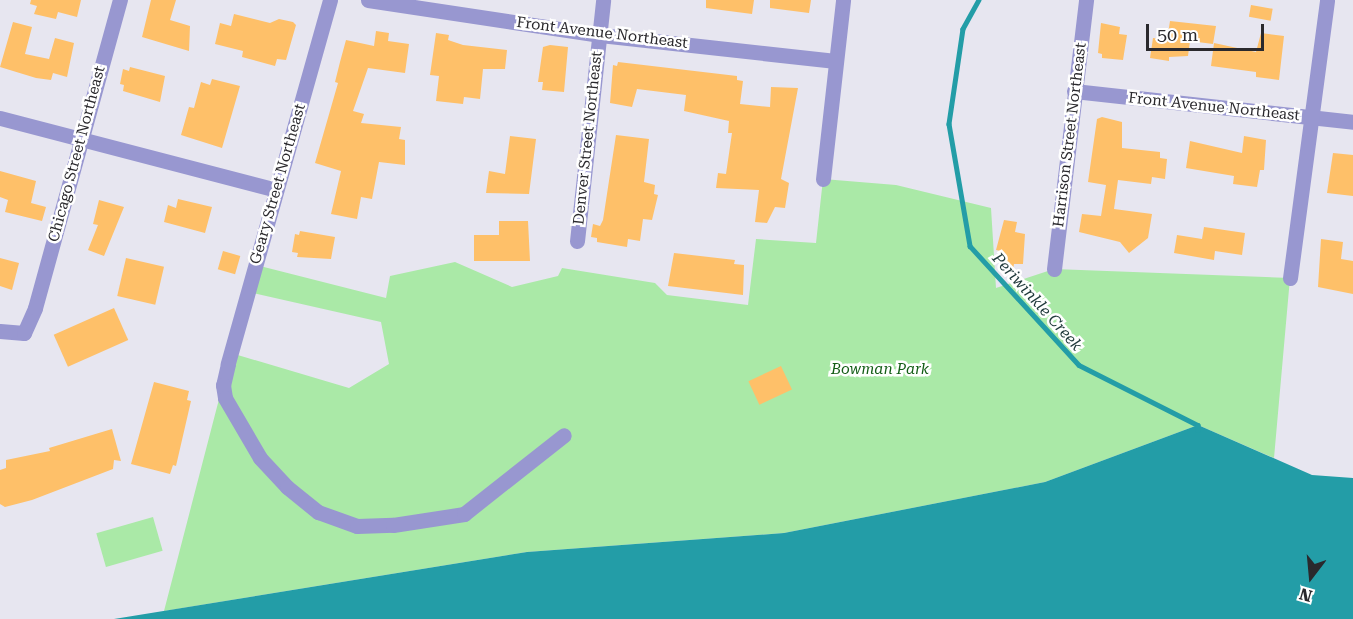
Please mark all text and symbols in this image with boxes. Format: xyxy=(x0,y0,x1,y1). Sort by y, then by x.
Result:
scale bar xyxy=(1149,12,1268,50)
street label: Front Avenue Northeast xyxy=(515,14,689,52)
text: 50 m xyxy=(1157,24,1198,45)
street label: Harrison Street Northeast xyxy=(1050,42,1090,228)
street label: Denver Street Northeast xyxy=(570,50,606,226)
street label: Chicago Street Northeast xyxy=(45,64,109,244)
street label: Front Avenue Northeast xyxy=(1127,89,1301,125)
street label: Geary Street Northeast xyxy=(246,102,310,266)
water label: Periwinkle Creek xyxy=(988,249,1086,355)
park label: Bowman Park xyxy=(831,361,929,379)
north arrow xyxy=(1281,547,1341,607)
text: N xyxy=(1297,584,1314,606)

